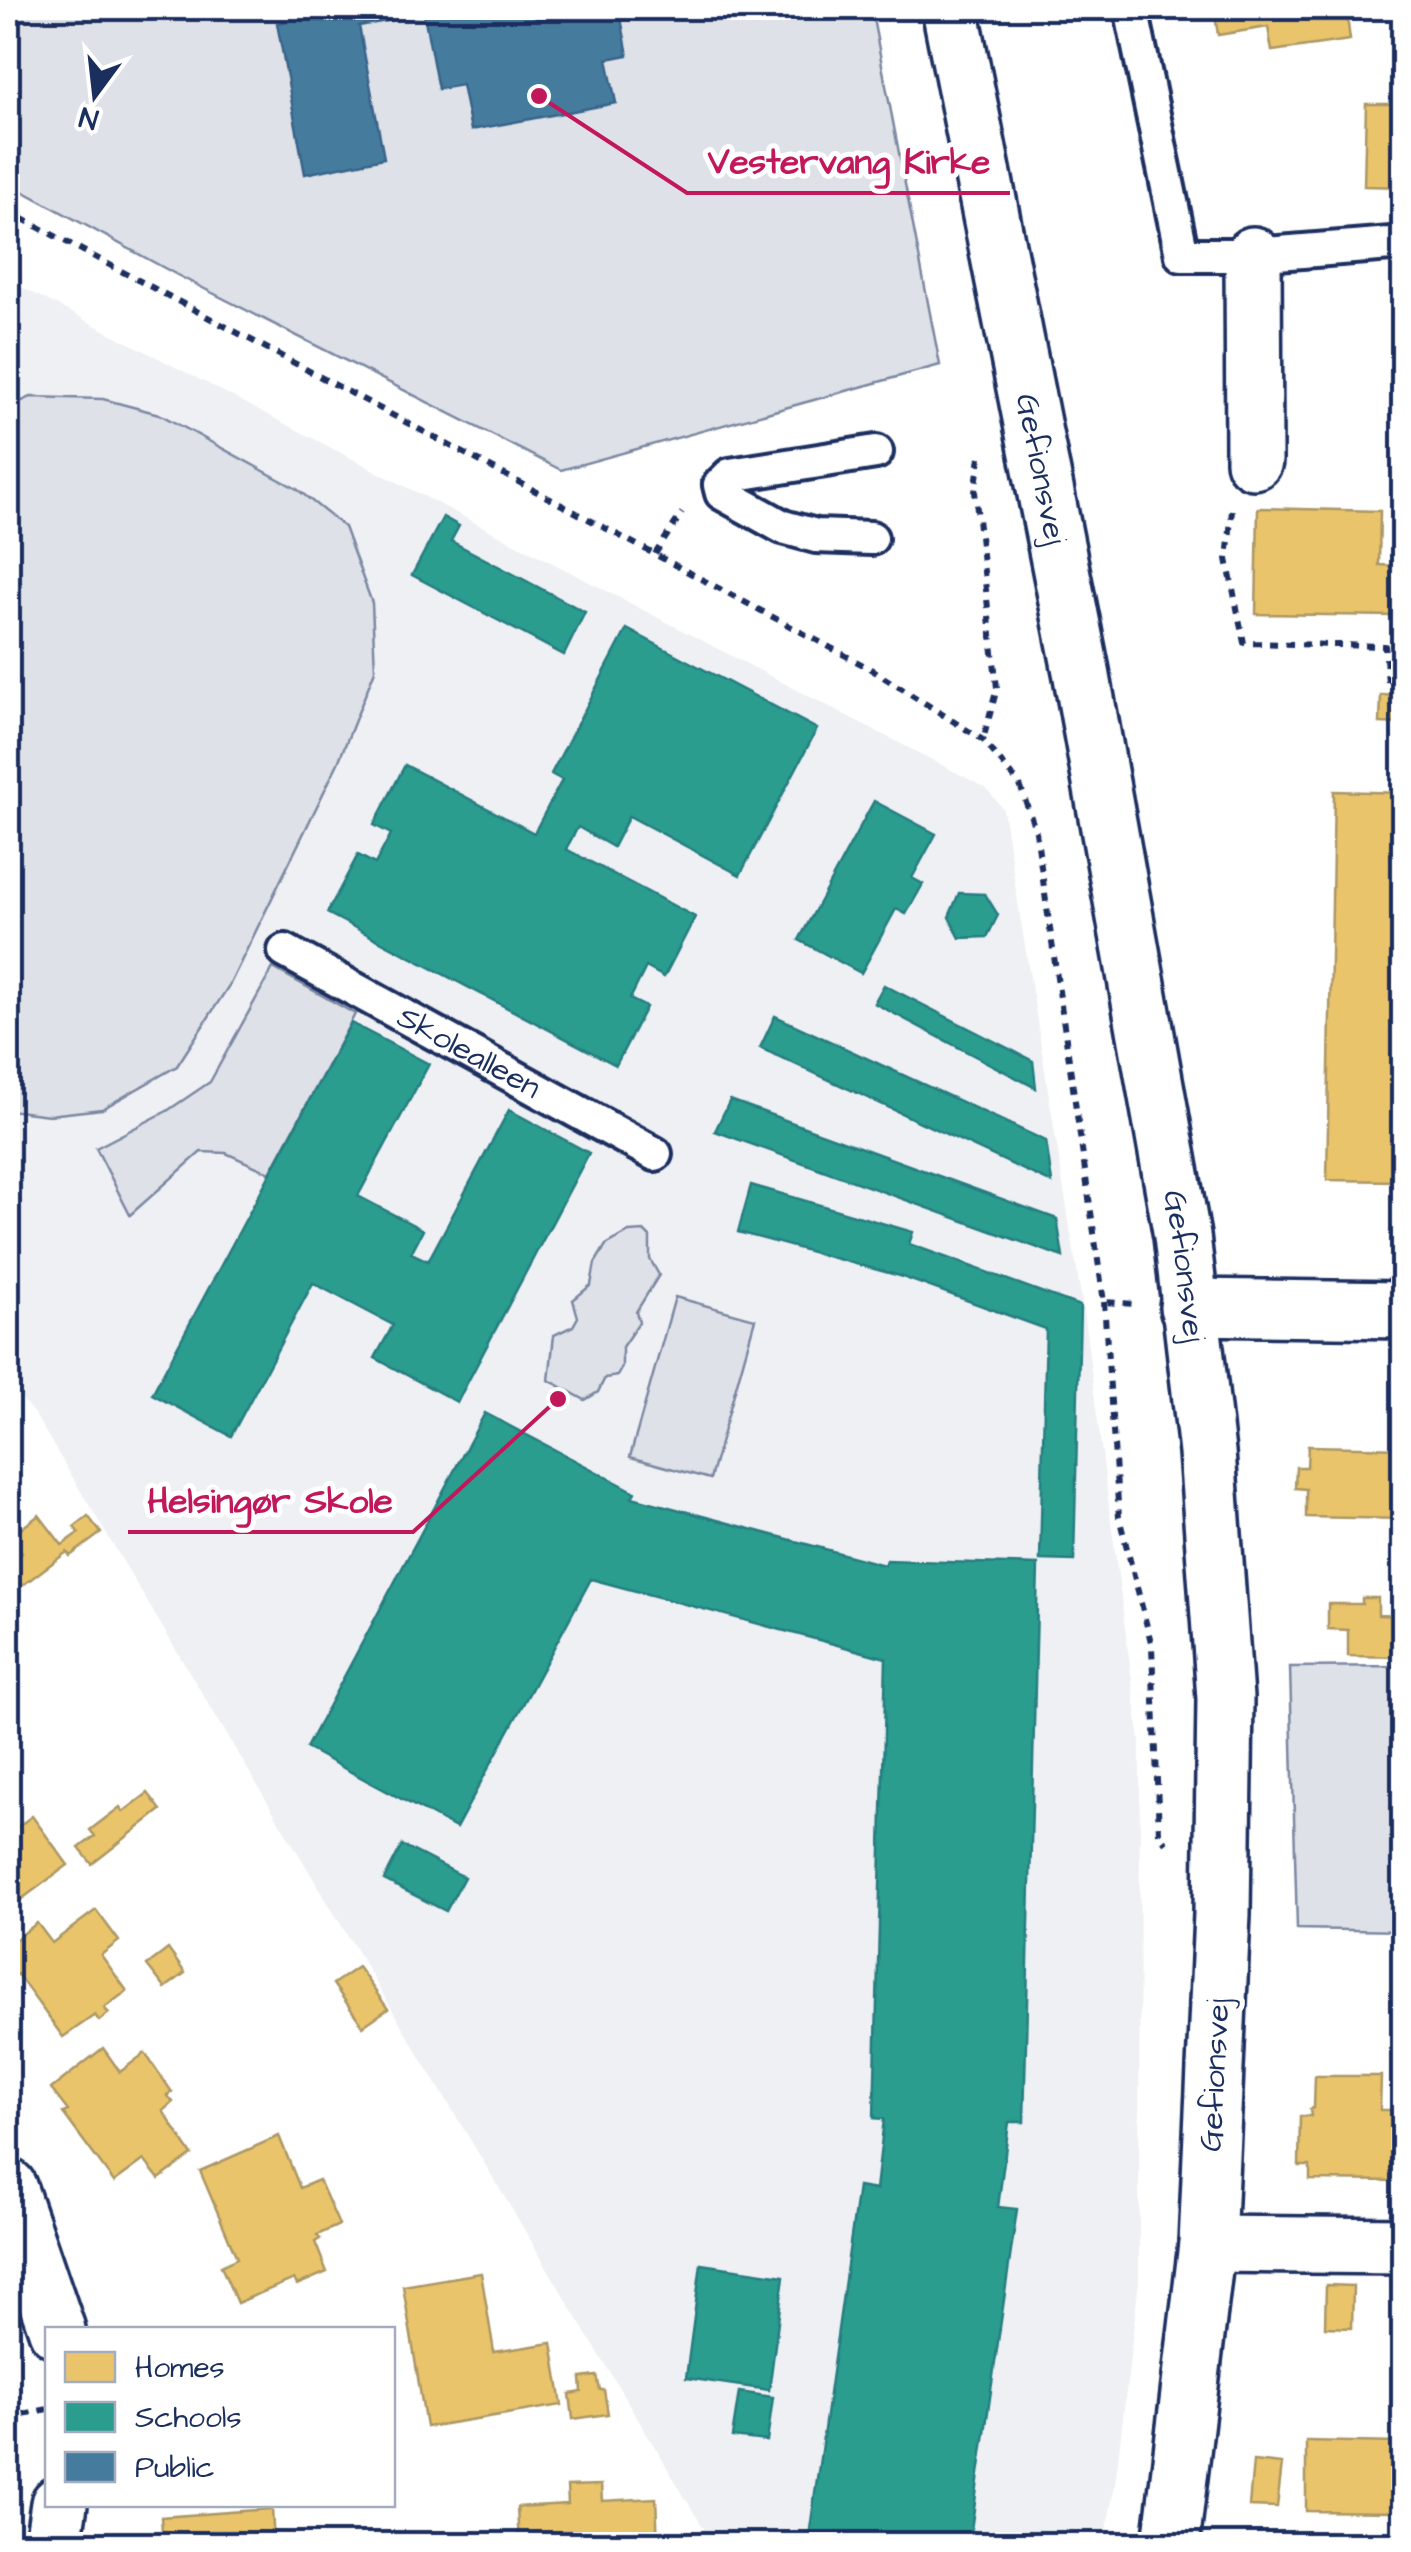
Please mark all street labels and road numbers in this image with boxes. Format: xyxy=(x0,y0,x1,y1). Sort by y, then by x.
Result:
street label: Gefionsvej xyxy=(1004,390,1078,549)
street label: Skolealleen xyxy=(389,994,549,1110)
street label: Gefionsvej xyxy=(1152,1187,1217,1345)
street label: Gefionsvej xyxy=(1189,1997,1241,2153)

